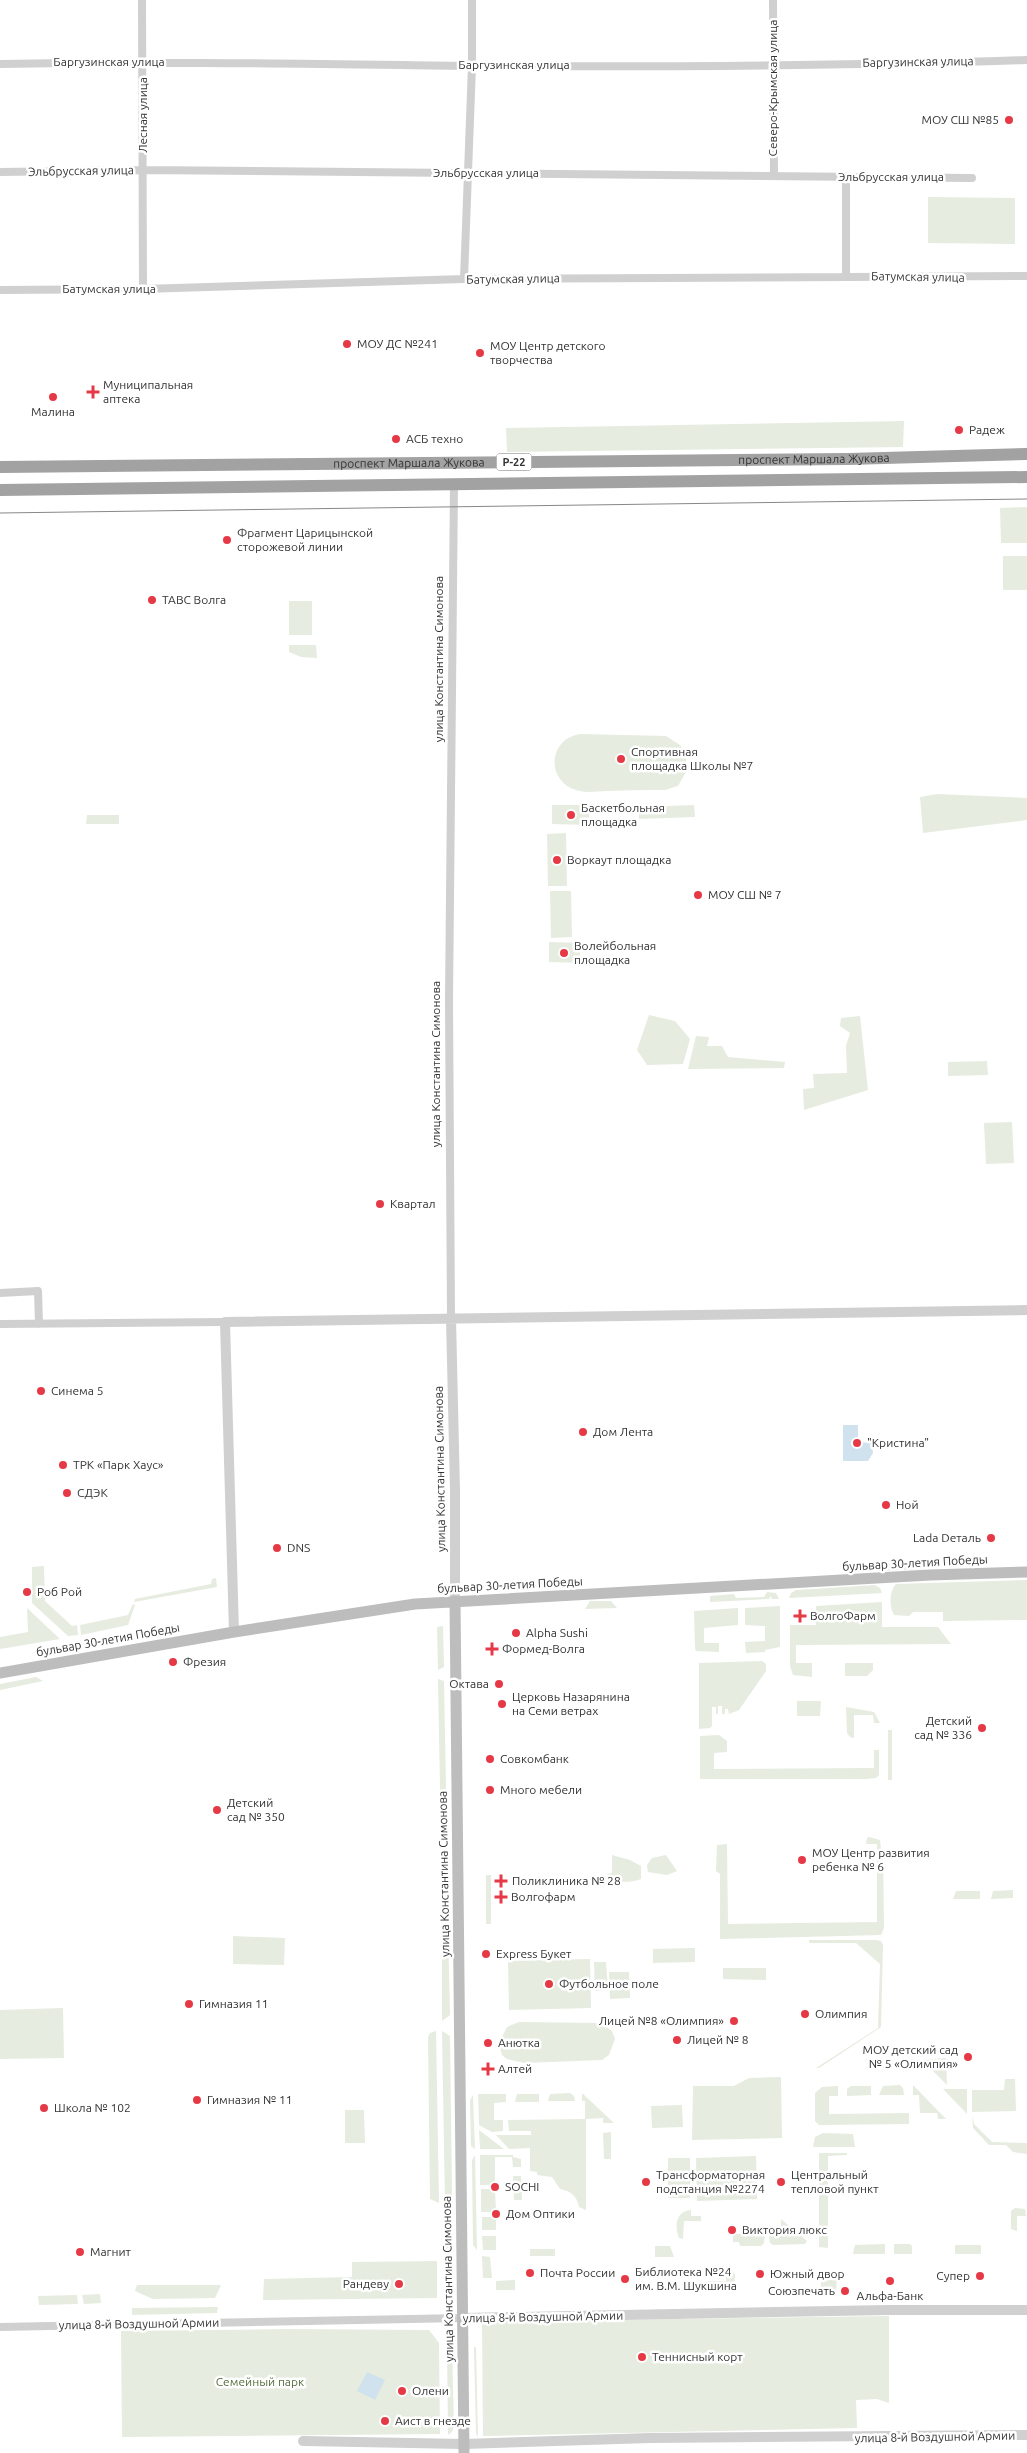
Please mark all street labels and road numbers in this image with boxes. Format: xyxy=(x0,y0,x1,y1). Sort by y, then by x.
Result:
street label: Северо-Крымская улица xyxy=(766,20,779,156)
street label: Баргузинская улица xyxy=(862,54,974,69)
street label: Баргузинская улица xyxy=(53,55,165,68)
street label: Баргузинская улица xyxy=(458,58,570,71)
street label: Лесная улица xyxy=(136,77,149,153)
street label: Эльбрусская улица xyxy=(28,163,134,178)
street label: Эльбрусская улица xyxy=(433,166,539,179)
street label: Эльбрусская улица xyxy=(838,170,944,183)
street label: Батумская улица xyxy=(871,269,965,284)
street label: Батумская улица xyxy=(466,271,560,286)
street label: Батумская улица xyxy=(62,282,156,295)
street label: проспект Маршала Жукова xyxy=(738,451,890,466)
road number: Р-22 xyxy=(496,454,532,471)
street label: проспект Маршала Жукова xyxy=(333,455,485,470)
street label: улица Константина Симонова xyxy=(432,576,445,742)
street label: улица Константина Симонова xyxy=(429,981,442,1147)
street label: улица Константина Симонова xyxy=(432,1386,447,1552)
street label: бульвар 30-летия Победы xyxy=(842,1552,988,1573)
street label: бульвар 30-летия Победы xyxy=(437,1574,583,1595)
street label: бульвар 30-летия Победы xyxy=(35,1620,181,1659)
street label: улица Константина Симонова xyxy=(436,1791,451,1957)
street label: улица Константина Симонова xyxy=(440,2196,455,2362)
street label: улица 8-й Воздушной Армии xyxy=(463,2309,623,2324)
street label: улица 8-й Воздушной Армии xyxy=(59,2316,219,2331)
street label: улица 8-й Воздушной Армии xyxy=(855,2429,1015,2444)

